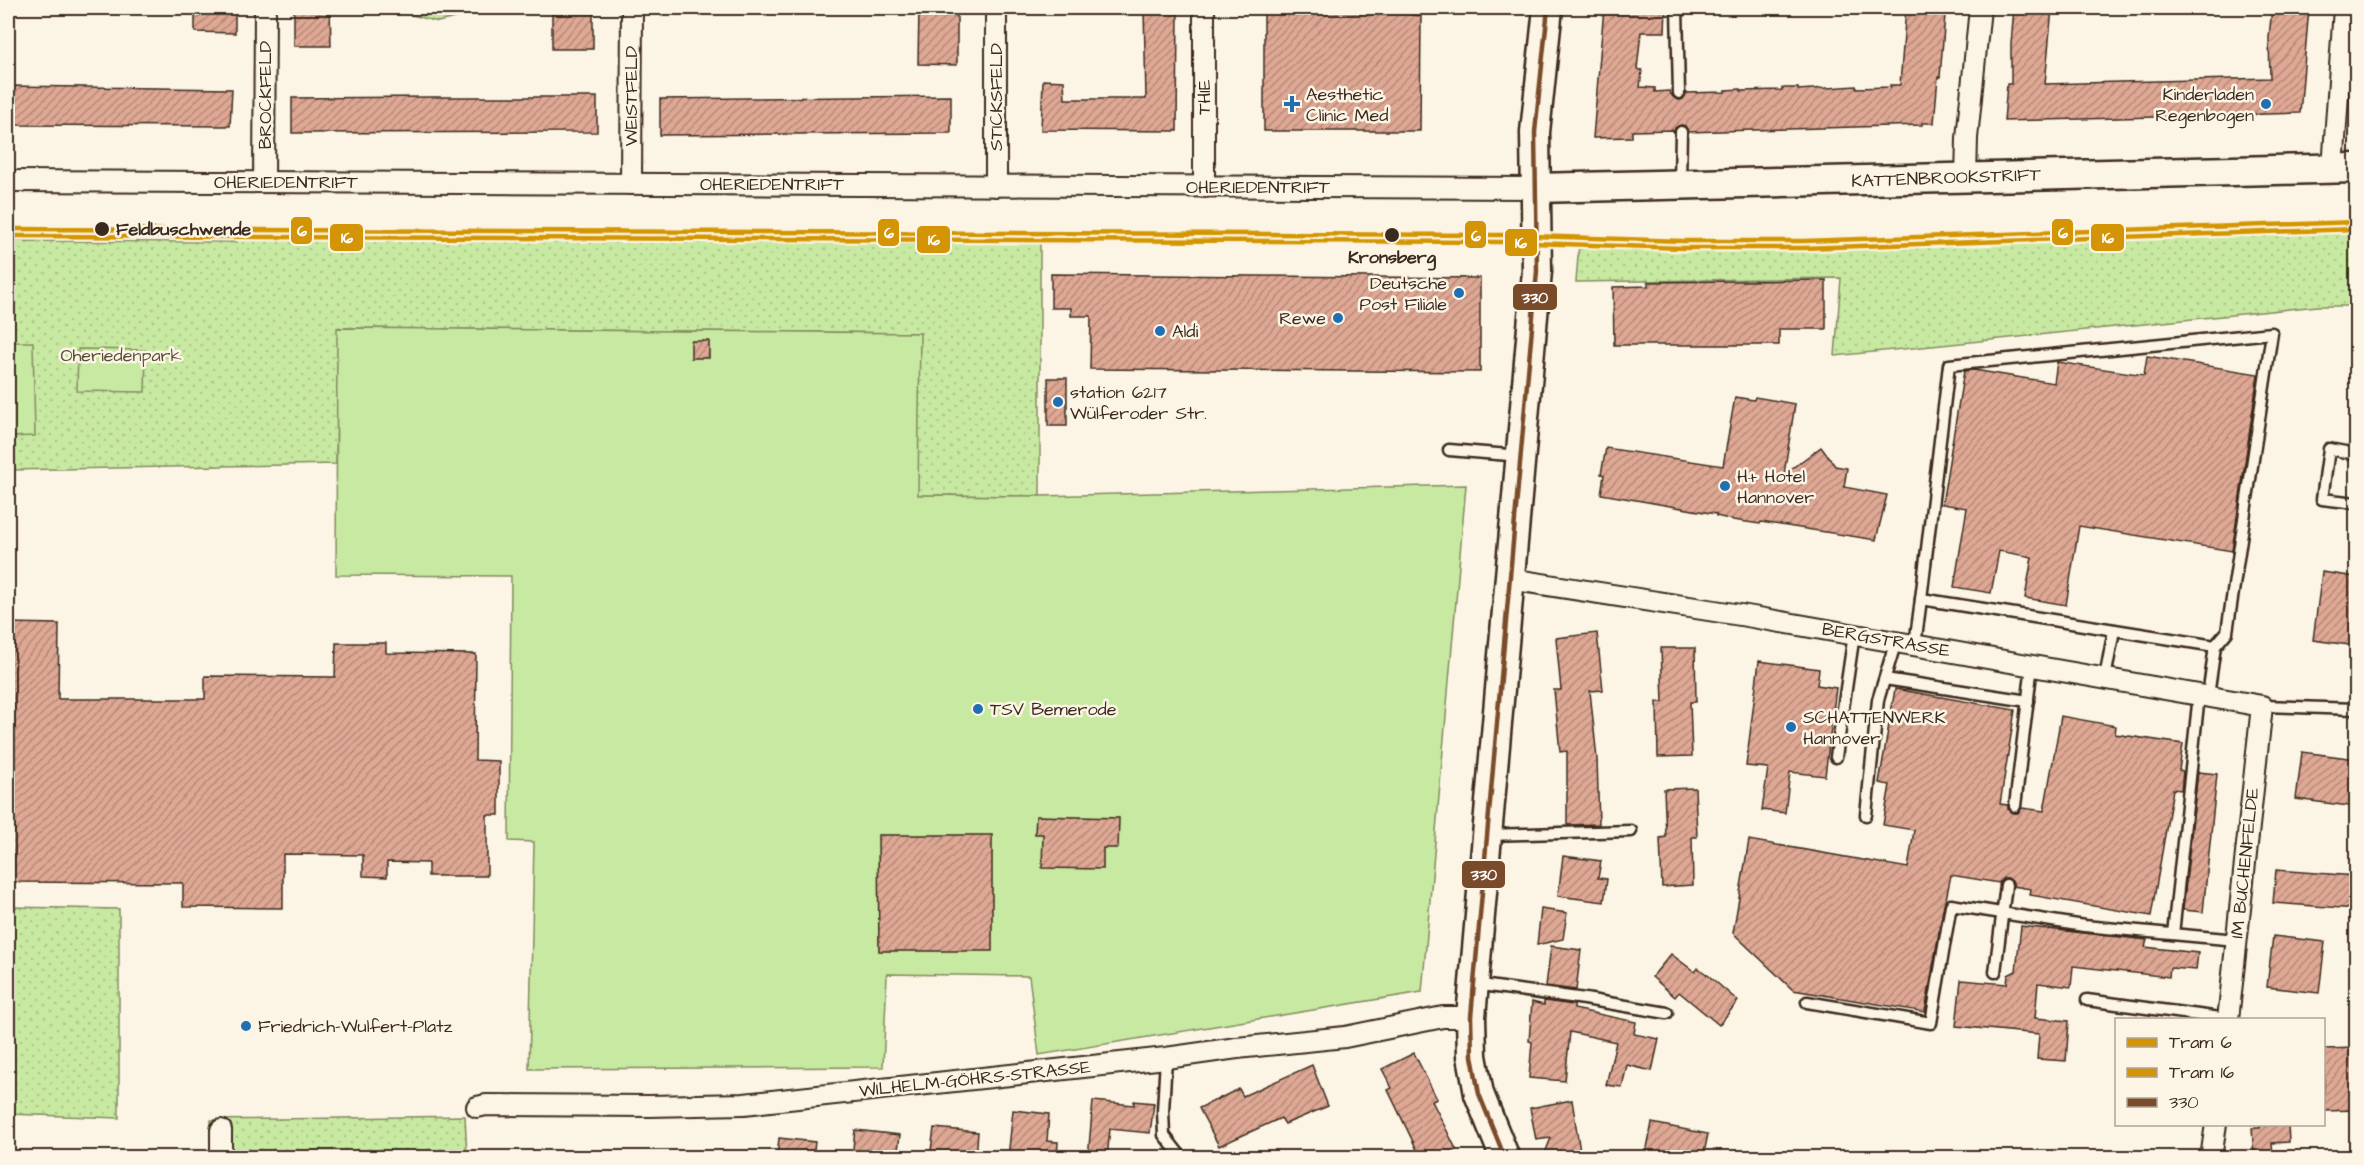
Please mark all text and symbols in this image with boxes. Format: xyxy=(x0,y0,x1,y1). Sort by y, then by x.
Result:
street label: BROCKFELD xyxy=(253,40,278,149)
street label: STICKSFELD xyxy=(984,43,1009,151)
street label: WEISTFELD xyxy=(619,46,644,146)
street label: THIE xyxy=(1192,79,1217,115)
place label: Aesthetic Clinic Med xyxy=(1306,82,1388,128)
place label: Kinderladen Regenbogen xyxy=(2155,82,2254,129)
marker: Aesthetic Clinic Med xyxy=(1283,95,1301,113)
marker: Kinderladen Regenbogen xyxy=(2259,97,2273,111)
street label: KATTENBROOKSTRIFT xyxy=(1851,162,2042,194)
street label: OHERIEDENTRIFT xyxy=(214,170,359,195)
street label: OHERIEDENTRIFT xyxy=(700,172,845,197)
street label: OHERIEDENTRIFT xyxy=(1186,175,1331,200)
line badge: 6 xyxy=(290,216,313,245)
place label: Feldbuschwende xyxy=(116,217,251,242)
line badge: 6 xyxy=(877,218,900,247)
line badge: 6 xyxy=(2051,218,2074,246)
marker: Feldbuschwende xyxy=(93,220,111,238)
text: 6 xyxy=(297,220,307,242)
line badge: 6 xyxy=(1464,220,1487,249)
text: 6 xyxy=(884,222,894,244)
text: 6 xyxy=(2058,222,2068,244)
line badge: 16 xyxy=(329,223,364,252)
line badge: 16 xyxy=(2090,223,2125,252)
line badge: 16 xyxy=(916,225,951,254)
text: 6 xyxy=(1471,225,1481,247)
marker: Kronsberg xyxy=(1383,226,1401,244)
text: 16 xyxy=(341,227,353,249)
text: 16 xyxy=(2102,227,2114,249)
line badge: 16 xyxy=(1504,228,1538,257)
text: 16 xyxy=(928,229,940,251)
text: 16 xyxy=(1515,232,1527,254)
place label: Kronsberg xyxy=(1348,245,1437,271)
place label: Deutsche Post Filiale xyxy=(1359,271,1447,317)
line badge: 330 xyxy=(1512,283,1558,311)
marker: Deutsche Post Filiale xyxy=(1452,286,1466,300)
text: 330 xyxy=(1521,287,1548,309)
place label: Rewe xyxy=(1279,306,1326,331)
marker: Rewe xyxy=(1331,311,1345,325)
place label: Aldi xyxy=(1172,319,1199,344)
marker: Aldi xyxy=(1153,324,1167,338)
park label: Oheriedenpark xyxy=(60,343,182,368)
place label: station 6217 Wülferoder Str. xyxy=(1070,380,1207,426)
marker: station 6217 Wülferoder Str. xyxy=(1051,395,1065,409)
place label: H+ Hotel Hannover xyxy=(1737,464,1814,510)
marker: H+ Hotel Hannover xyxy=(1718,479,1732,493)
street label: BERGSTRASSE xyxy=(1820,616,1952,664)
place label: TSV Bemerode xyxy=(990,697,1117,722)
marker: TSV Bemerode xyxy=(971,702,985,716)
place label: SCHATTENWERK Hannover xyxy=(1803,705,1946,751)
marker: SCHATTENWERK Hannover xyxy=(1784,720,1798,734)
street label: IM BUCHENFELDE xyxy=(2225,786,2265,940)
line badge: 330 xyxy=(1461,860,1506,889)
text: 330 xyxy=(1470,864,1497,886)
place label: Friedrich-Wulfert-Platz xyxy=(258,1014,453,1039)
legend xyxy=(2115,1018,2325,1126)
marker: Friedrich-Wulfert-Platz xyxy=(239,1019,253,1033)
text: Tram 6 xyxy=(2169,1030,2232,1055)
street label: WILHELM-GÖHRS-STRASSE xyxy=(858,1054,1092,1104)
text: Tram 16 xyxy=(2169,1060,2234,1085)
text: 330 xyxy=(2169,1090,2199,1115)

